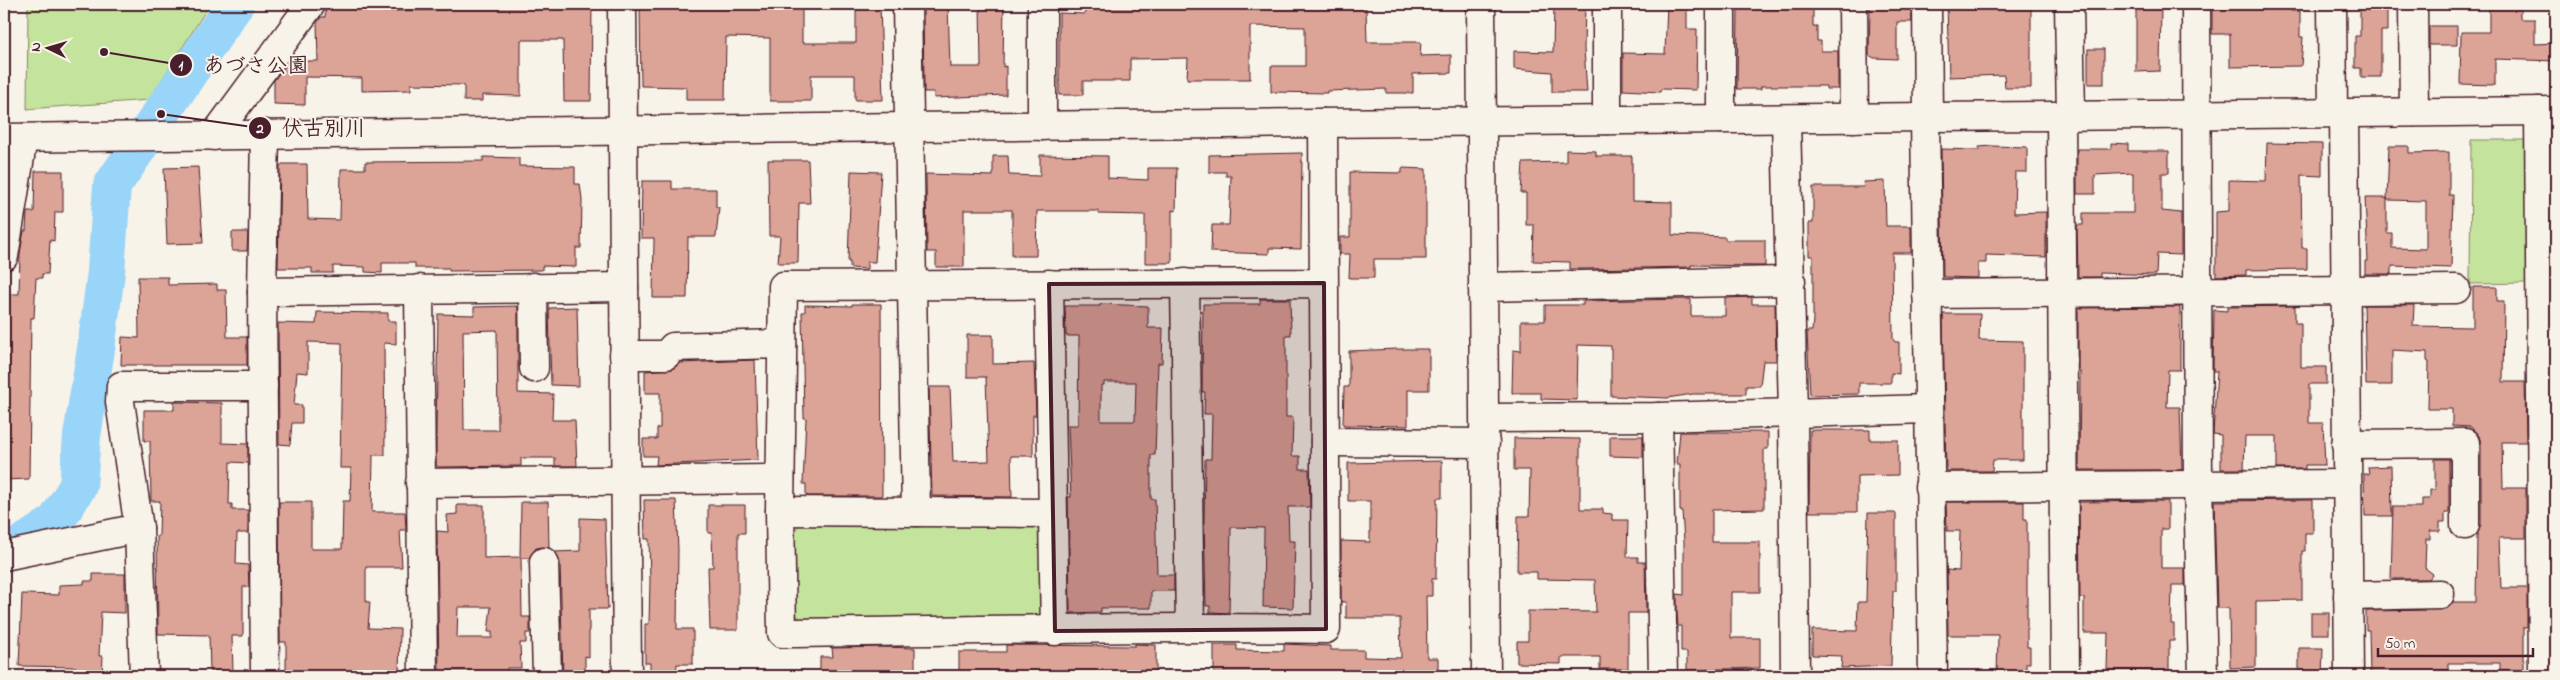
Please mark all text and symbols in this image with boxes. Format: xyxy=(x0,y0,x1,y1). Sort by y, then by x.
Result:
north arrow xyxy=(22,22,72,72)
text: N xyxy=(26,41,47,53)
callout: あづさ公園 xyxy=(169,47,319,83)
text: あづさ公園 xyxy=(204,52,309,82)
text: 1 xyxy=(179,55,184,77)
callout: 伏古別川 xyxy=(247,110,376,146)
text: 伏古別川 xyxy=(282,115,366,145)
text: 2 xyxy=(255,118,264,140)
scale bar xyxy=(2378,625,2532,657)
text: 50 m xyxy=(2385,633,2416,655)

